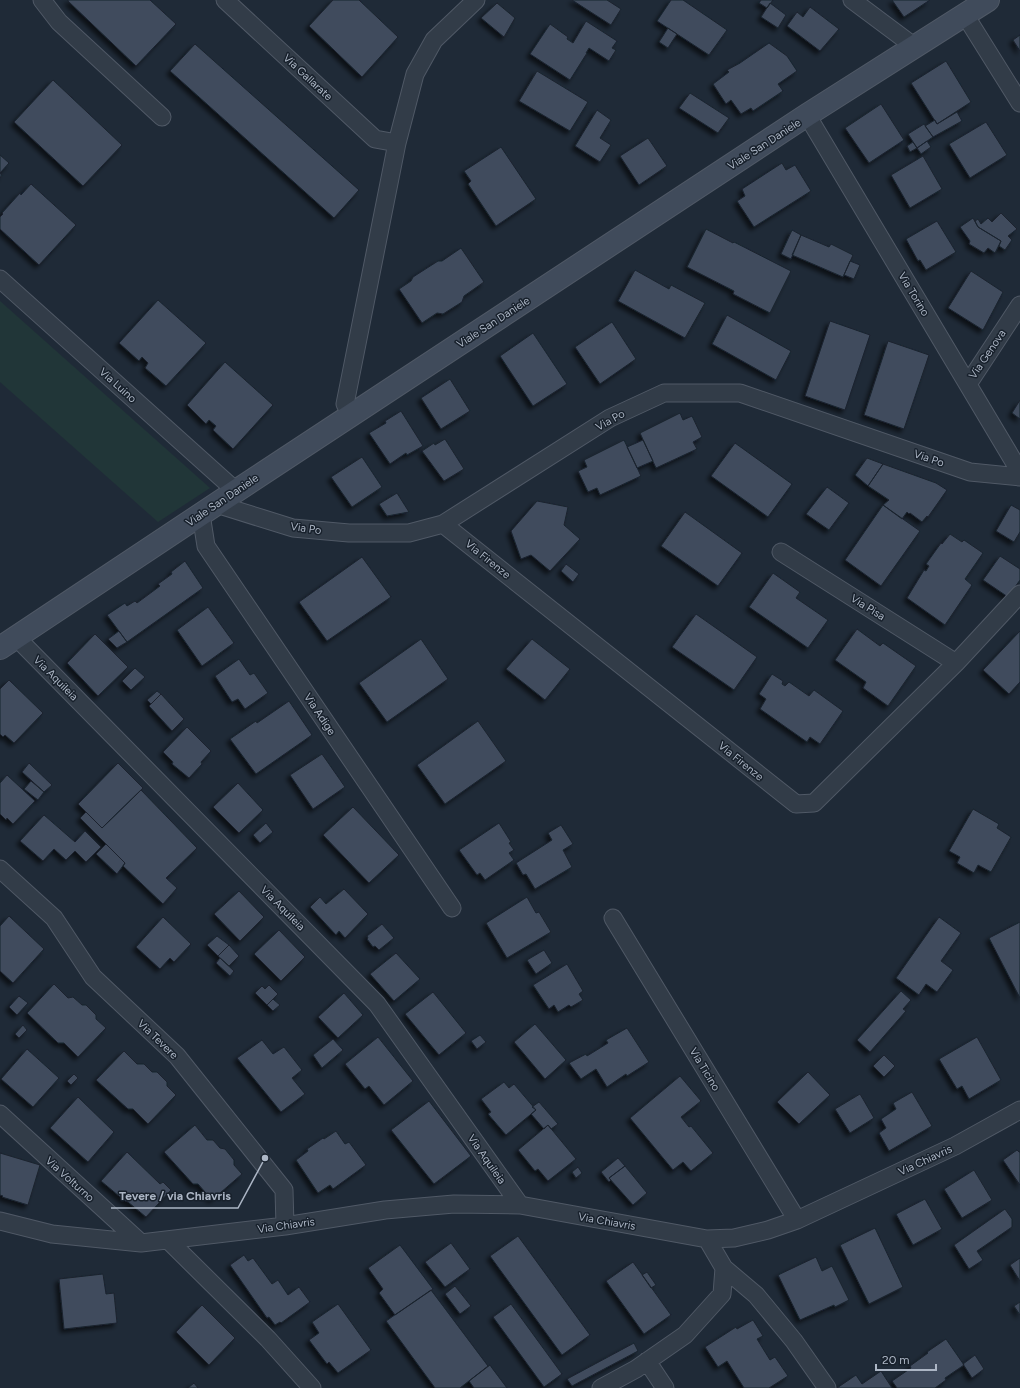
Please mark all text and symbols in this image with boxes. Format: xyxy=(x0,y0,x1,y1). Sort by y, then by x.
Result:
street label: Via Gallarate xyxy=(280,51,335,103)
street label: Viale San Daniele xyxy=(725,116,803,173)
street label: Via Torino xyxy=(895,270,932,319)
street label: Viale San Daniele xyxy=(454,294,532,351)
street label: Via Genova xyxy=(966,327,1009,381)
street label: Via Luino xyxy=(96,365,139,405)
street label: Via Po xyxy=(593,407,627,434)
street label: Via Po xyxy=(912,447,946,470)
street label: Viale San Daniele xyxy=(184,471,261,529)
street label: Via Po xyxy=(290,520,322,537)
street label: Via Firenze xyxy=(462,537,513,582)
street label: Via Pisa xyxy=(848,592,887,623)
street label: Via Aquileia xyxy=(31,653,81,703)
street label: Via Adige xyxy=(301,691,338,738)
street label: Via Firenze xyxy=(715,739,766,784)
street label: Via Aquileia xyxy=(258,883,308,933)
street label: Via Tevere xyxy=(135,1017,181,1062)
street label: Via Ticino xyxy=(687,1045,723,1093)
street label: Via Aquileia xyxy=(465,1132,508,1187)
street label: Via Chiavris xyxy=(896,1142,954,1179)
street label: Via Volturno xyxy=(43,1154,97,1205)
callout: Tevere / via Chiavris xyxy=(111,1184,238,1208)
text: Tevere / via Chiavris xyxy=(119,1189,231,1203)
street label: Via Chiavris xyxy=(577,1210,636,1233)
street label: Via Chiavris xyxy=(257,1215,316,1236)
scale bar xyxy=(876,1346,936,1372)
text: 20 m xyxy=(882,1353,910,1367)

